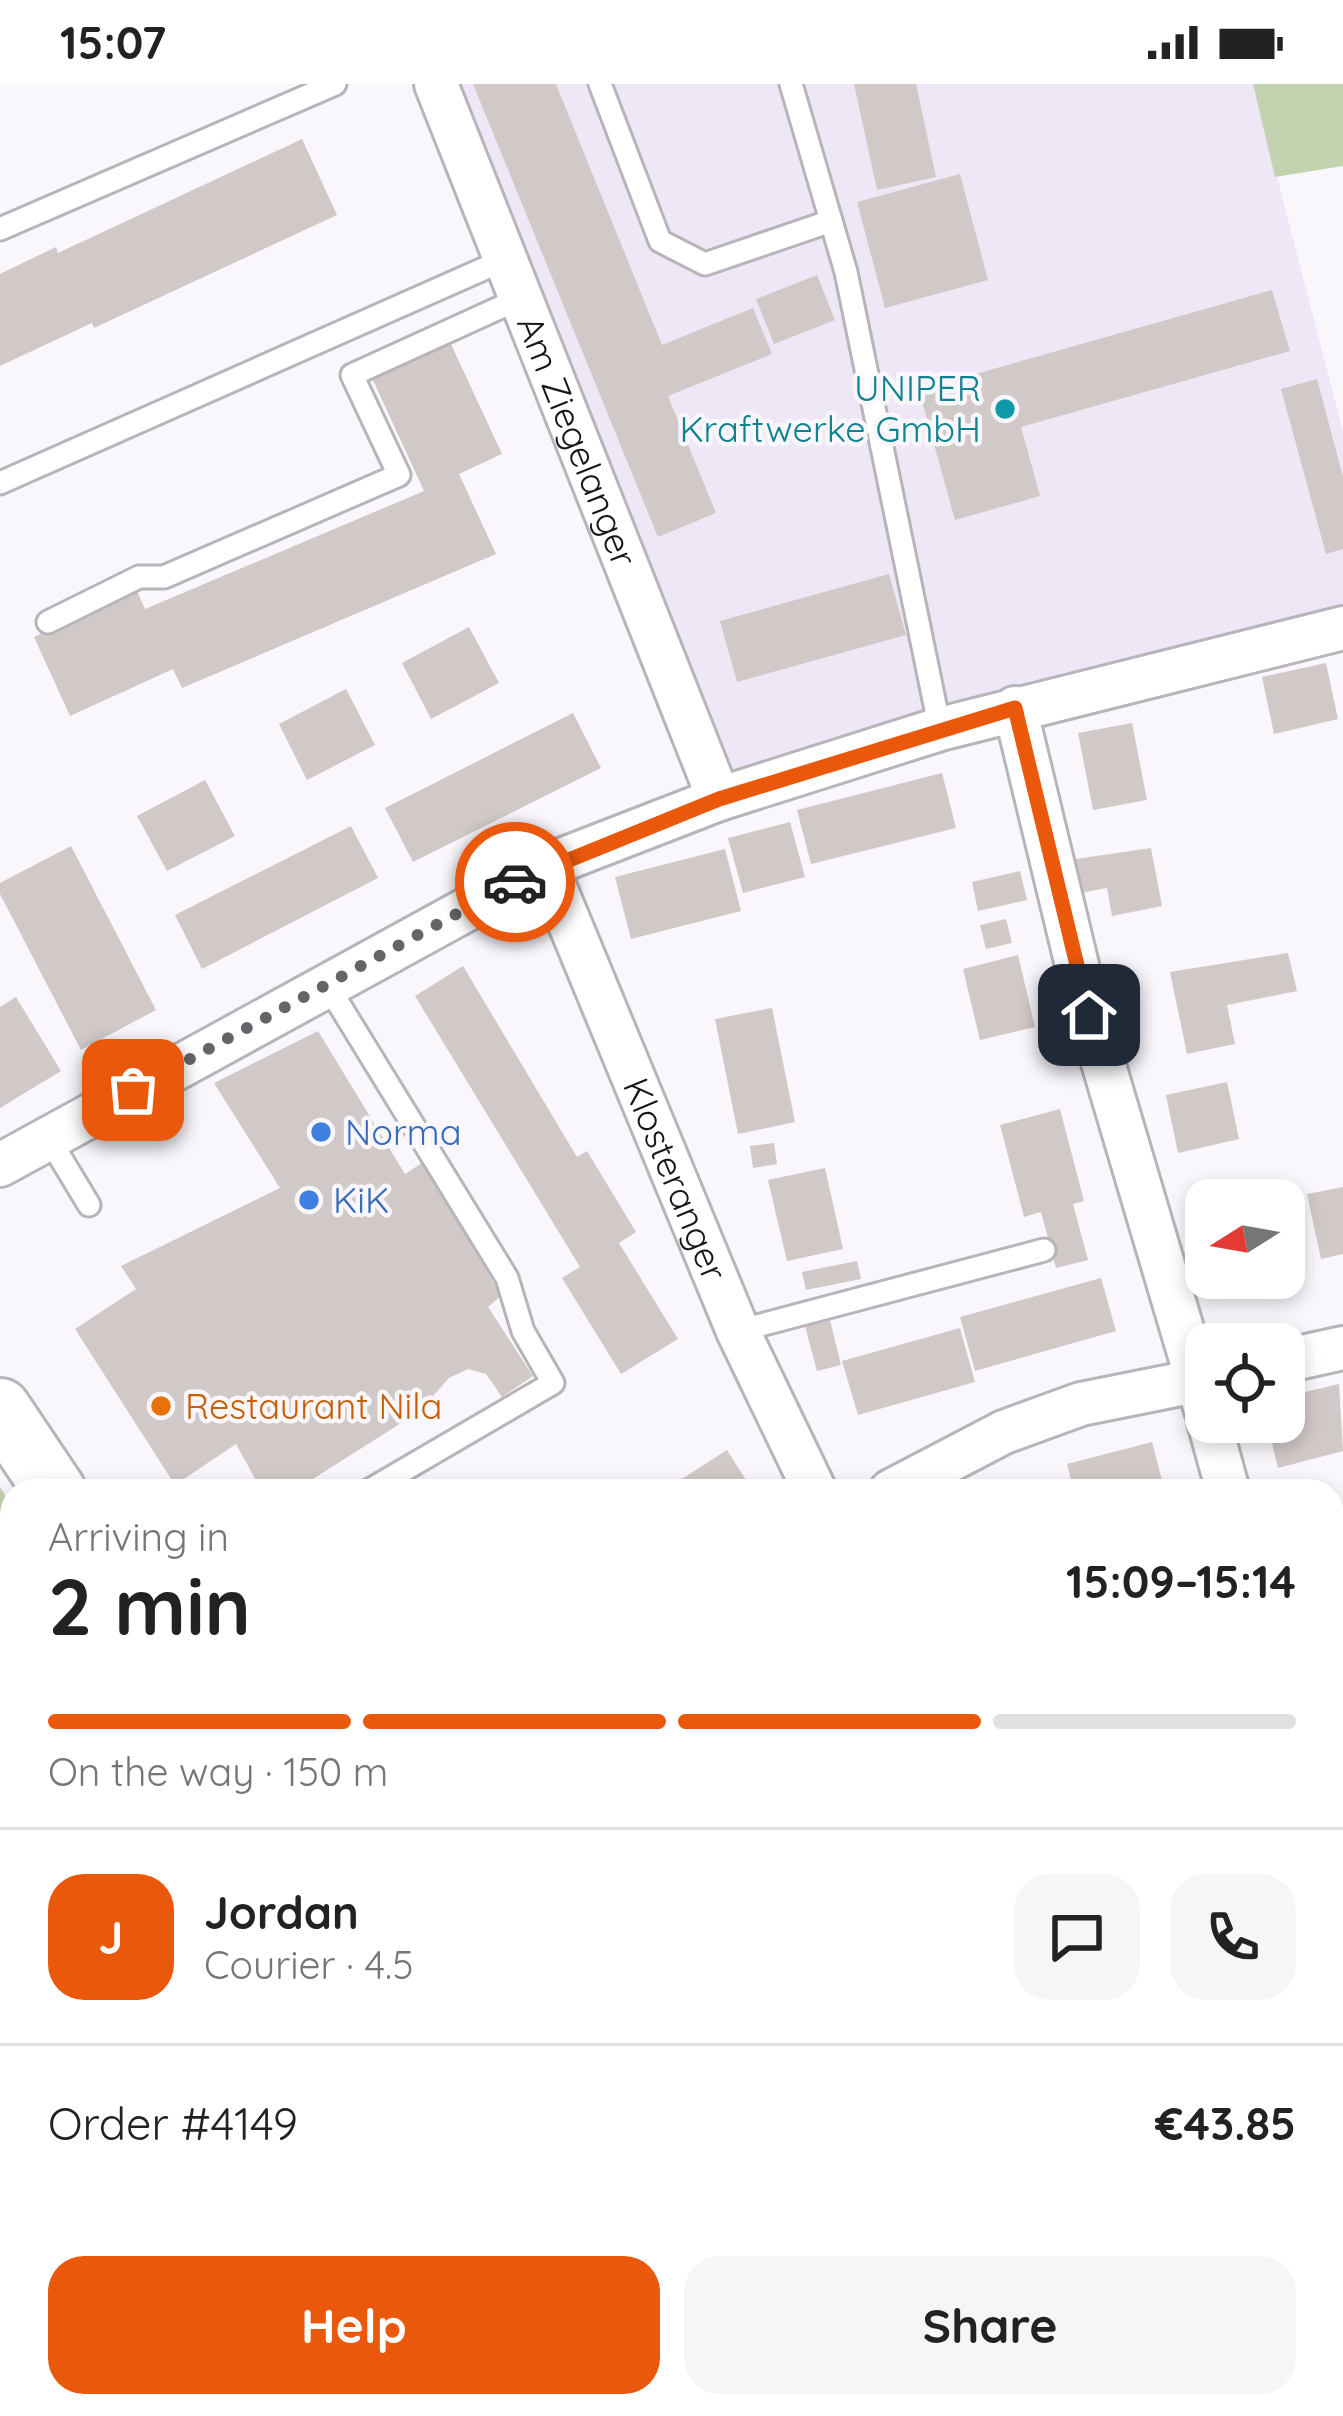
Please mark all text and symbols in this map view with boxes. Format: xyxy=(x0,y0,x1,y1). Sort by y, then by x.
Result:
text: 15:07 xyxy=(60,14,166,70)
street label: Am Ziegelanger xyxy=(508,309,648,573)
place label: UNIPER Kraftwerke GmbH xyxy=(680,365,981,451)
marker: UNIPER Kraftwerke GmbH xyxy=(992,396,1018,422)
courier xyxy=(455,822,575,942)
icon: car xyxy=(482,849,548,915)
pin xyxy=(1038,964,1140,1066)
icon: home xyxy=(1056,982,1122,1048)
pin xyxy=(82,1039,184,1141)
icon: bag xyxy=(100,1057,166,1123)
street label: Klosteranger xyxy=(614,1071,738,1287)
place label: Norma xyxy=(345,1109,461,1154)
marker: Norma xyxy=(308,1119,334,1145)
place label: KiK xyxy=(333,1177,389,1222)
north arrow xyxy=(1185,1179,1305,1299)
map controls xyxy=(1185,1179,1305,1443)
marker: KiK xyxy=(296,1187,322,1213)
button: locate xyxy=(1185,1323,1305,1443)
place label: Restaurant Nila xyxy=(185,1383,442,1428)
marker: Restaurant Nila xyxy=(148,1393,174,1419)
text: Arriving in xyxy=(48,1512,229,1561)
text: 15:09–15:14 xyxy=(1066,1553,1296,1609)
text: 2 min xyxy=(48,1557,251,1655)
text: On the way · 150 m xyxy=(48,1747,388,1796)
button: chat xyxy=(1014,1874,1140,2000)
button: phone xyxy=(1170,1874,1296,2000)
text: Jordan xyxy=(204,1884,359,1940)
text: J xyxy=(99,1909,123,1965)
text: Courier · 4.5 xyxy=(204,1940,413,1989)
text: Order #4149 xyxy=(48,2095,298,2151)
text: €43.85 xyxy=(1155,2095,1296,2151)
button: Help xyxy=(48,2256,660,2394)
button: Share xyxy=(684,2256,1296,2394)

